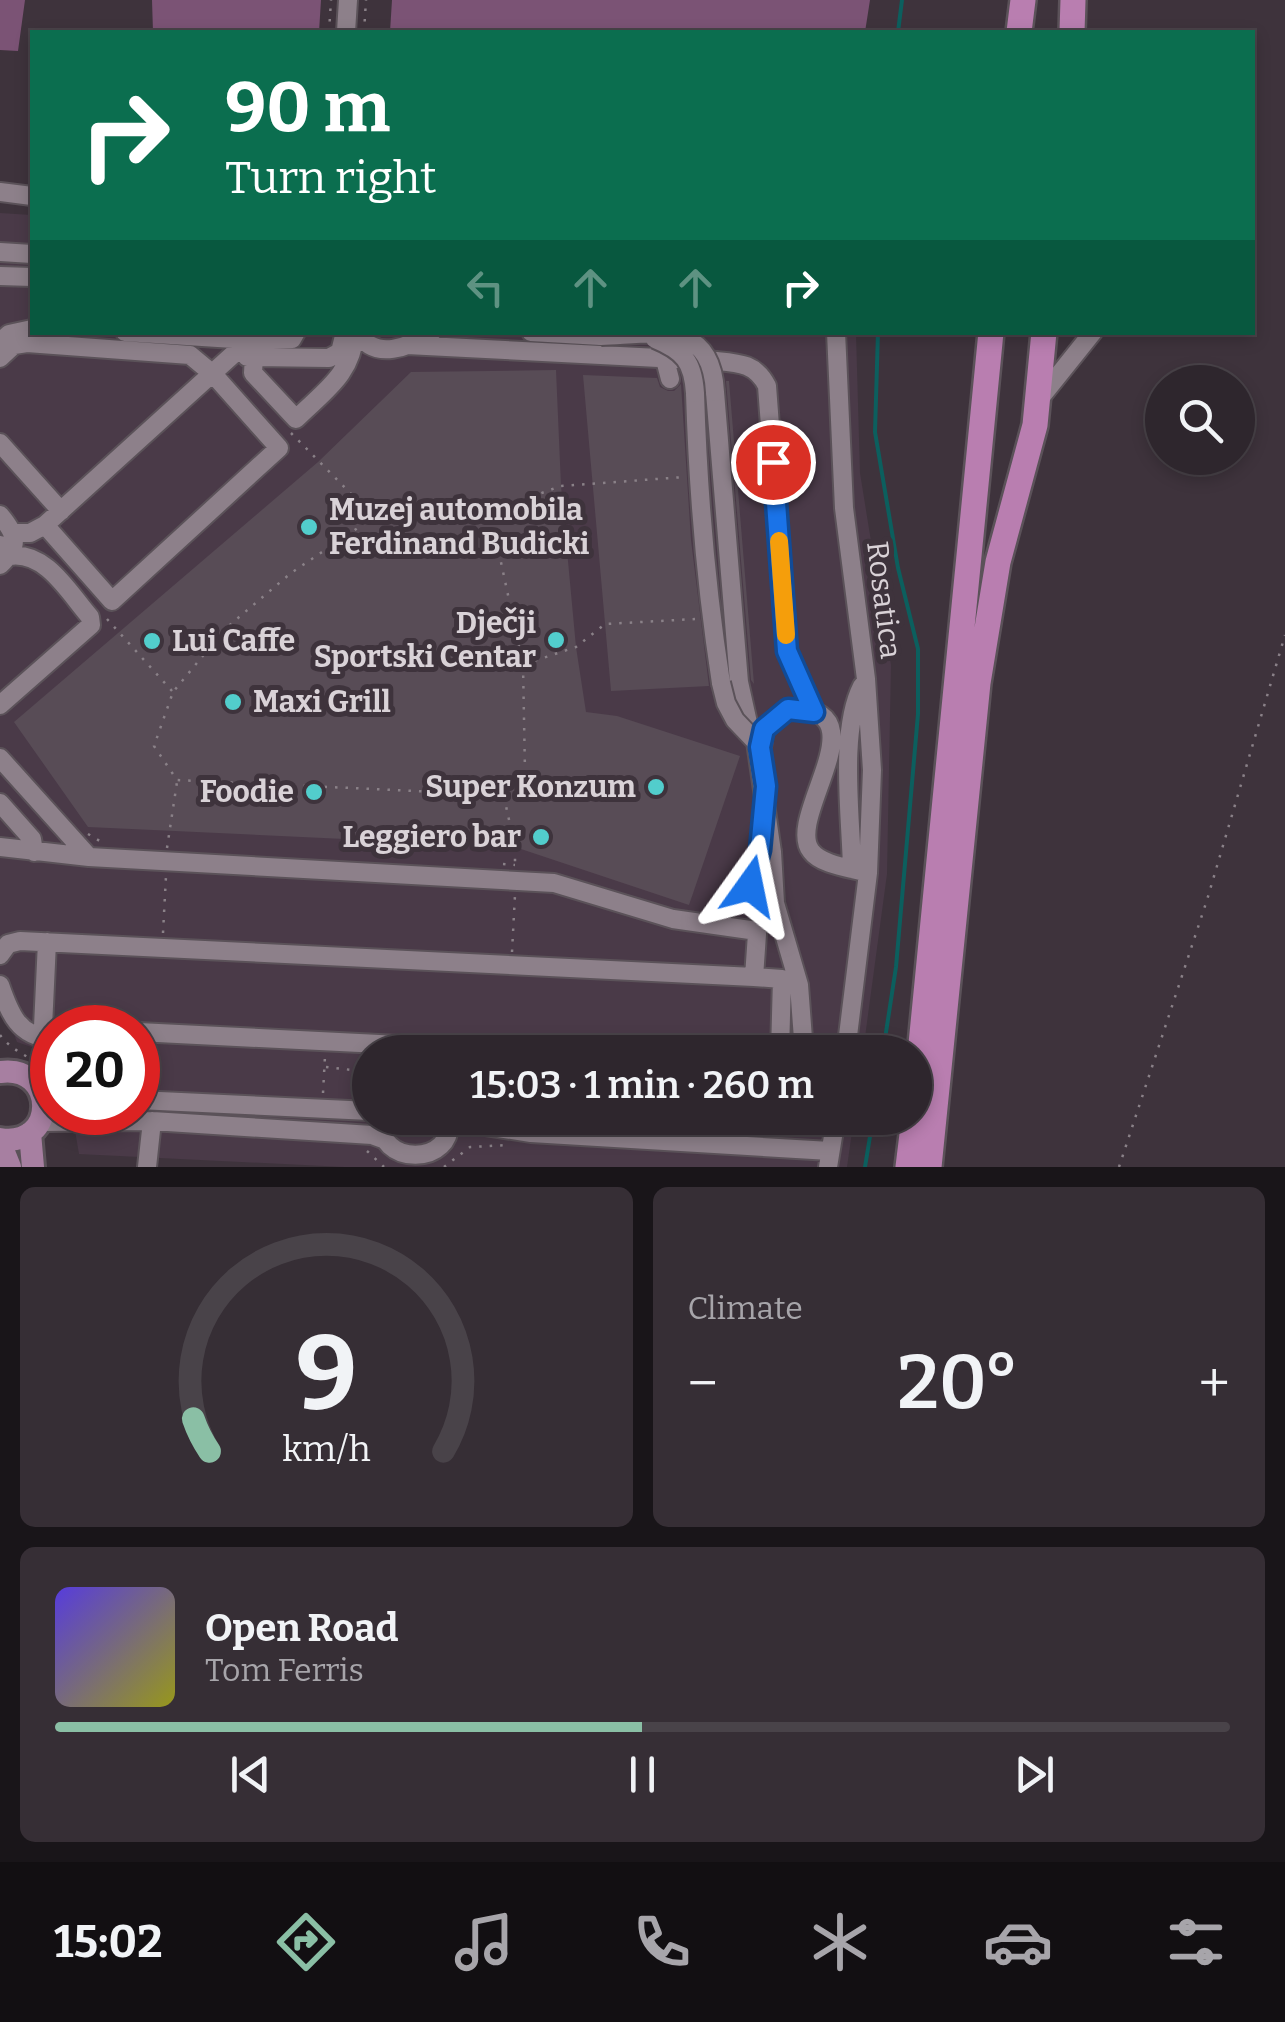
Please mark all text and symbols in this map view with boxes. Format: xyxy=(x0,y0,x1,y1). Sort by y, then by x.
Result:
text: 90 m xyxy=(225,66,390,150)
icon: right xyxy=(60,70,190,200)
text: Turn right xyxy=(225,151,437,205)
icon: left xyxy=(458,260,513,315)
icon: ahead xyxy=(563,260,618,315)
icon: ahead xyxy=(668,260,723,315)
icon: right xyxy=(773,260,828,315)
map controls xyxy=(1145,365,1255,475)
button: search xyxy=(1145,365,1255,475)
pin xyxy=(731,420,816,505)
icon: arrive xyxy=(746,435,801,490)
place label: Muzej automobila Ferdinand Budicki xyxy=(329,492,590,562)
marker: Muzej automobila Ferdinand Budicki xyxy=(298,516,320,538)
street label: Rosatica xyxy=(859,539,909,661)
place label: Dječji Sportski Centar xyxy=(314,605,536,675)
place label: Lui Caffe xyxy=(172,623,295,659)
marker: Dječji Sportski Centar xyxy=(545,629,567,651)
marker: Lui Caffe xyxy=(141,630,163,652)
place label: Maxi Grill xyxy=(253,684,391,720)
marker: Maxi Grill xyxy=(222,691,244,713)
place label: Super Konzum xyxy=(425,769,636,805)
place label: Foodie xyxy=(200,774,294,810)
marker: Super Konzum xyxy=(645,776,667,798)
marker: Foodie xyxy=(303,781,325,803)
place label: Leggiero bar xyxy=(342,819,521,855)
marker: Leggiero bar xyxy=(530,826,552,848)
position arrow xyxy=(698,834,802,938)
speed limit sign: 20 xyxy=(30,1005,160,1135)
text: 15:03 · 1 min · 260 m xyxy=(470,1062,814,1108)
text: Climate xyxy=(688,1289,803,1327)
text: 9 xyxy=(296,1312,357,1437)
text: 20° xyxy=(897,1338,1019,1428)
text: − xyxy=(688,1351,718,1417)
text: + xyxy=(1199,1351,1230,1417)
text: km/h xyxy=(282,1428,370,1470)
text: Open Road xyxy=(205,1605,398,1651)
text: Tom Ferris xyxy=(205,1651,364,1689)
icon: previous xyxy=(223,1747,278,1802)
icon: pause xyxy=(615,1747,670,1802)
icon: next xyxy=(1007,1747,1062,1802)
icon: directions xyxy=(271,1907,341,1977)
icon: music xyxy=(449,1907,519,1977)
icon: phone xyxy=(627,1907,697,1977)
icon: climate xyxy=(805,1907,875,1977)
icon: car xyxy=(983,1907,1053,1977)
icon: filters xyxy=(1161,1907,1231,1977)
text: 15:02 xyxy=(54,1915,162,1969)

